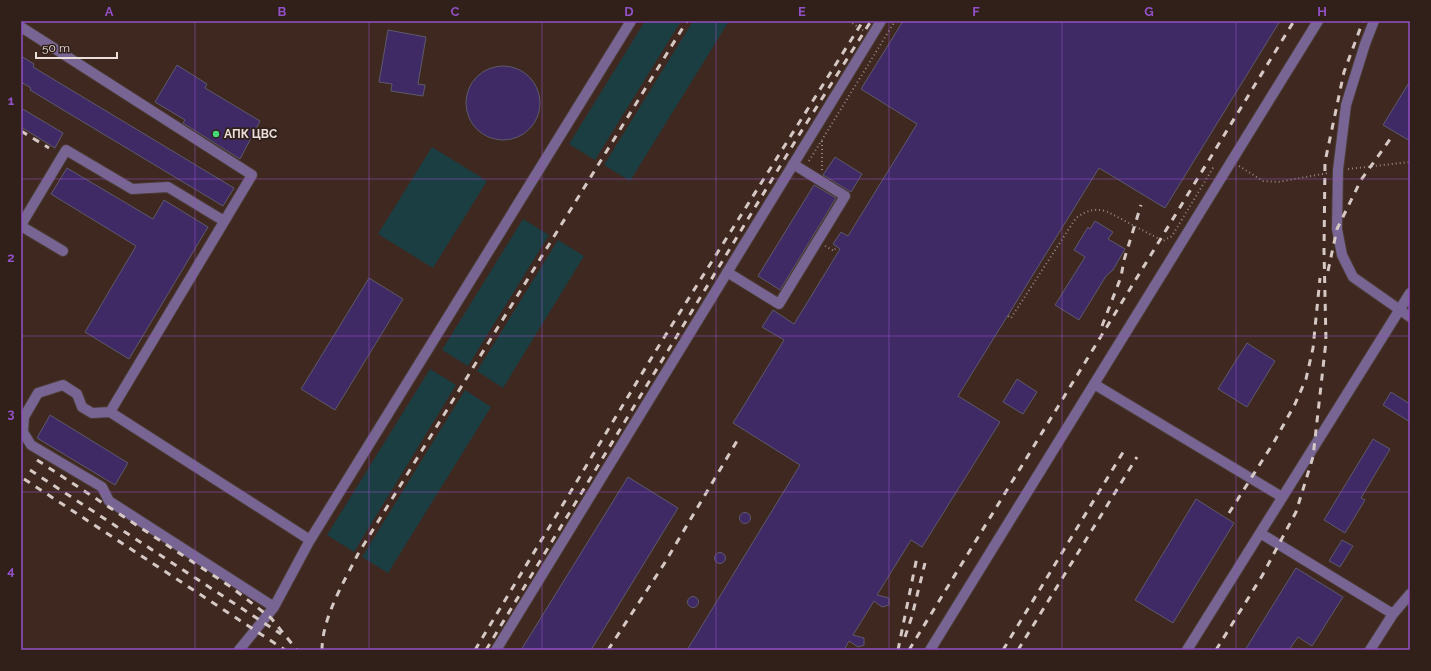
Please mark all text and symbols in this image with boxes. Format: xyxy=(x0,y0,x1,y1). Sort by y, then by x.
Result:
text: A xyxy=(105,4,114,19)
text: B xyxy=(278,4,287,19)
text: C xyxy=(451,4,460,19)
text: D xyxy=(624,4,634,19)
text: E xyxy=(798,4,806,19)
text: F xyxy=(972,4,980,19)
text: G xyxy=(1144,4,1154,19)
text: H xyxy=(1317,4,1327,19)
scale bar xyxy=(36,34,117,60)
text: 50 m xyxy=(42,41,70,55)
text: 1 xyxy=(8,93,15,108)
place label: АПК ЦВС xyxy=(224,127,277,141)
marker: АПК ЦВС xyxy=(211,129,221,139)
text: 2 xyxy=(7,250,15,265)
text: 3 xyxy=(7,406,15,421)
text: 4 xyxy=(7,563,15,578)

